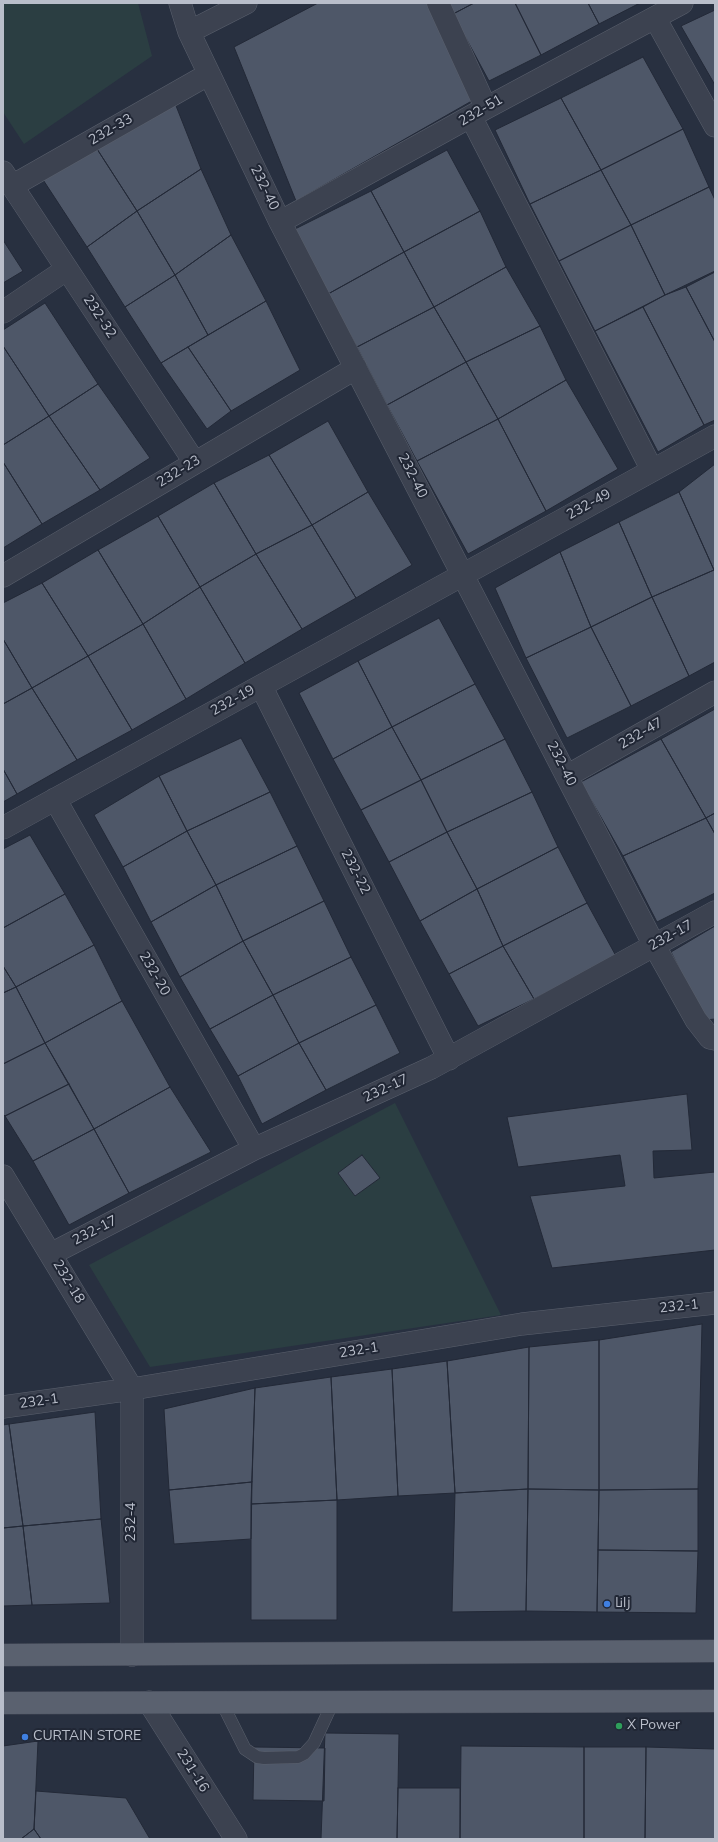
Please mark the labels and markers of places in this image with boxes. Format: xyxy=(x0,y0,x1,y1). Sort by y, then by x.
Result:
place label: زانا xyxy=(615,1596,630,1612)
marker: زانا xyxy=(602,1599,612,1609)
place label: X Power xyxy=(627,1718,680,1734)
marker: X Power xyxy=(614,1721,624,1731)
place label: CURTAIN STORE xyxy=(33,1729,141,1745)
marker: CURTAIN STORE xyxy=(20,1732,30,1742)

